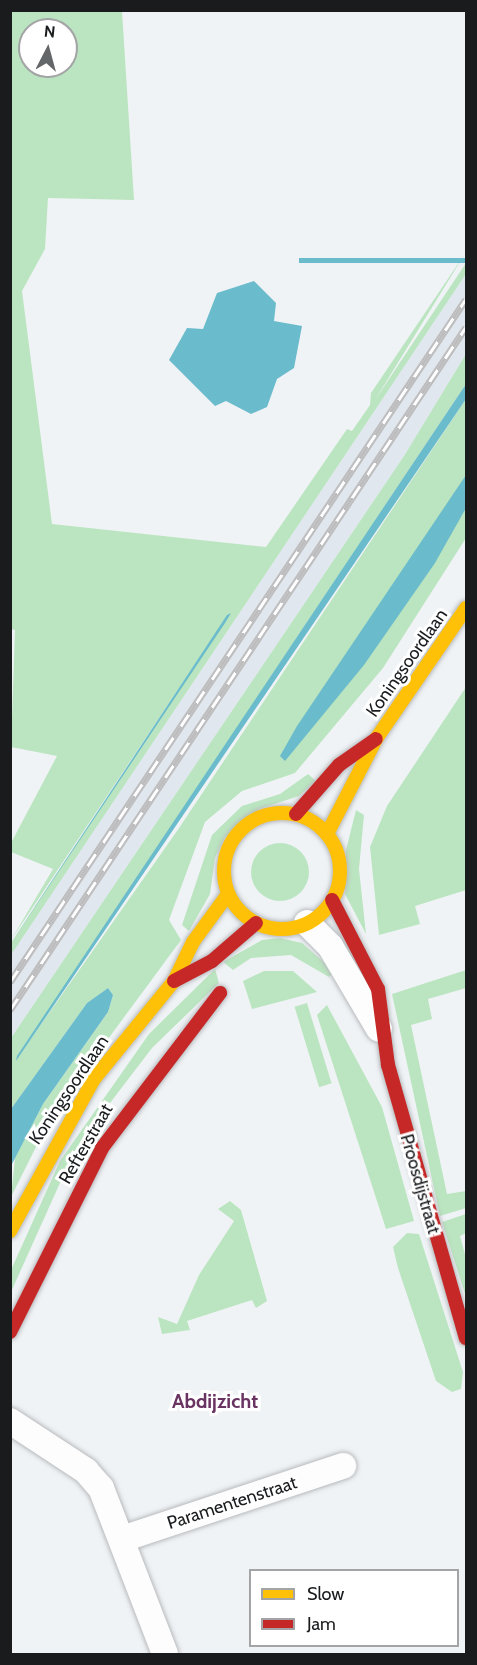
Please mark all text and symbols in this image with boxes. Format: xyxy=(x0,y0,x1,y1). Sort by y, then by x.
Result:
north arrow xyxy=(18,18,78,78)
text: N xyxy=(43,22,56,42)
street label: Koningsoordlaan xyxy=(362,605,452,721)
street label: Koningsoordlaan xyxy=(25,1031,113,1149)
street label: Refterstraat xyxy=(54,1100,118,1188)
street label: Proosdijstraat xyxy=(395,1132,445,1236)
district label: Abdijzicht xyxy=(172,1389,258,1413)
street label: Paramentenstraat xyxy=(164,1472,300,1534)
legend xyxy=(249,1569,459,1647)
text: Slow xyxy=(307,1583,344,1605)
text: Jam xyxy=(307,1613,336,1635)

